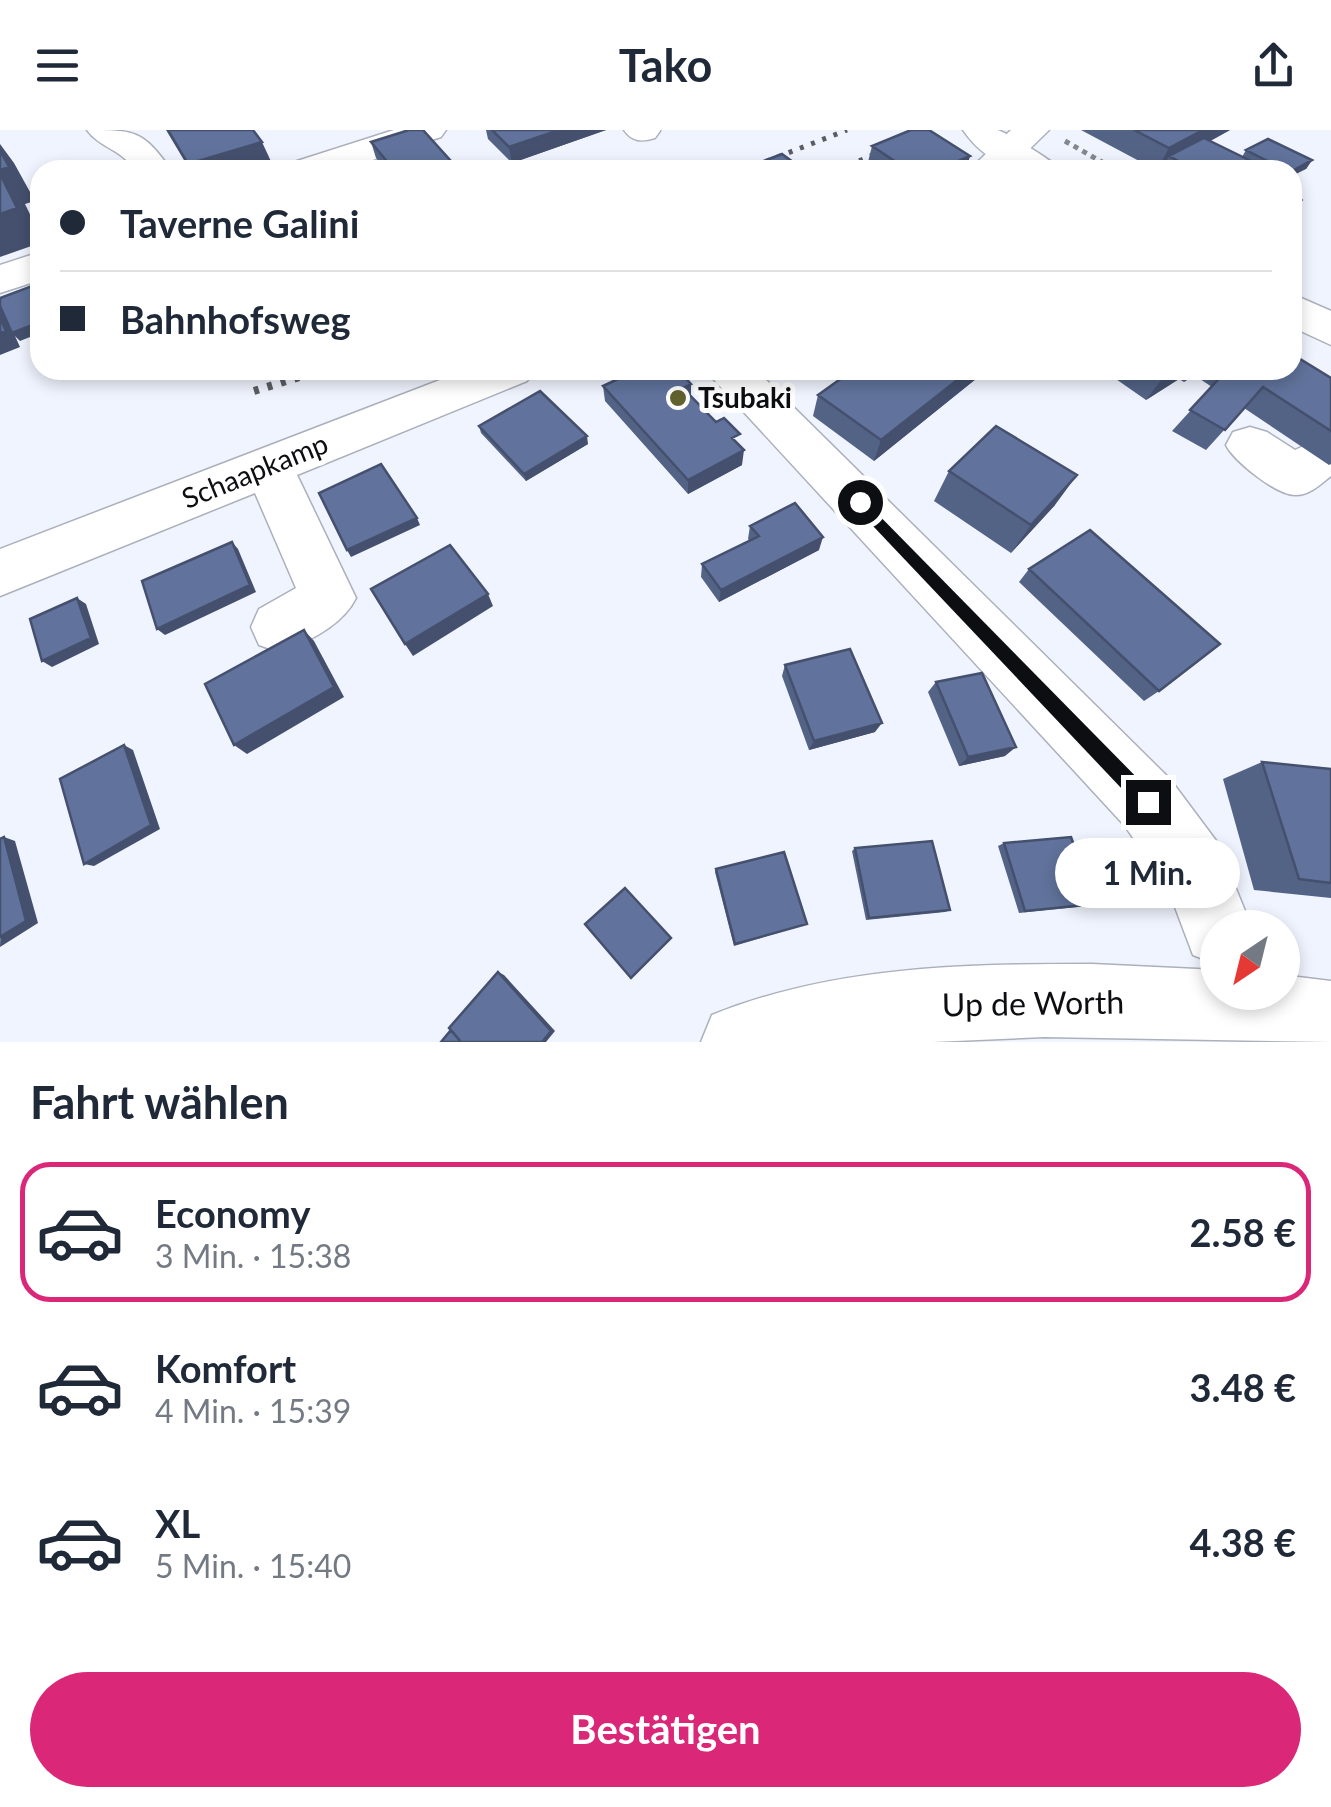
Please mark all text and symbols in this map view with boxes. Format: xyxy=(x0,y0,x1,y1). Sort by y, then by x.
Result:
icon: menu xyxy=(30,38,85,93)
text: Tako xyxy=(619,38,712,92)
icon: share xyxy=(1246,38,1301,93)
text: Taverne Galini xyxy=(120,200,359,246)
text: Bahnhofsweg xyxy=(120,296,351,342)
place label: Tsubaki xyxy=(698,380,792,414)
marker: Tsubaki xyxy=(667,387,689,409)
street label: Schaapkamp xyxy=(177,425,333,515)
route start xyxy=(838,480,883,525)
route end xyxy=(1126,780,1171,825)
callout: 1 Min. xyxy=(1056,837,1240,907)
text: 1 Min. xyxy=(1102,853,1193,892)
north arrow xyxy=(1200,910,1300,1010)
map controls xyxy=(1200,910,1300,1010)
street label: Up de Worth xyxy=(942,981,1124,1024)
text: Fahrt wählen xyxy=(30,1075,289,1129)
icon: car xyxy=(35,1187,125,1277)
text: Economy xyxy=(155,1190,310,1236)
text: 2.58 € xyxy=(1190,1209,1296,1255)
text: 3 Min. · 15:38 xyxy=(155,1236,351,1275)
icon: car xyxy=(35,1342,125,1432)
text: Komfort xyxy=(155,1345,296,1391)
text: 3.48 € xyxy=(1190,1364,1296,1410)
text: 4 Min. · 15:39 xyxy=(155,1391,351,1430)
icon: car xyxy=(35,1497,125,1587)
text: XL xyxy=(155,1500,200,1546)
text: 4.38 € xyxy=(1190,1519,1296,1565)
text: 5 Min. · 15:40 xyxy=(155,1546,351,1585)
button: Bestätigen xyxy=(30,1672,1301,1787)

